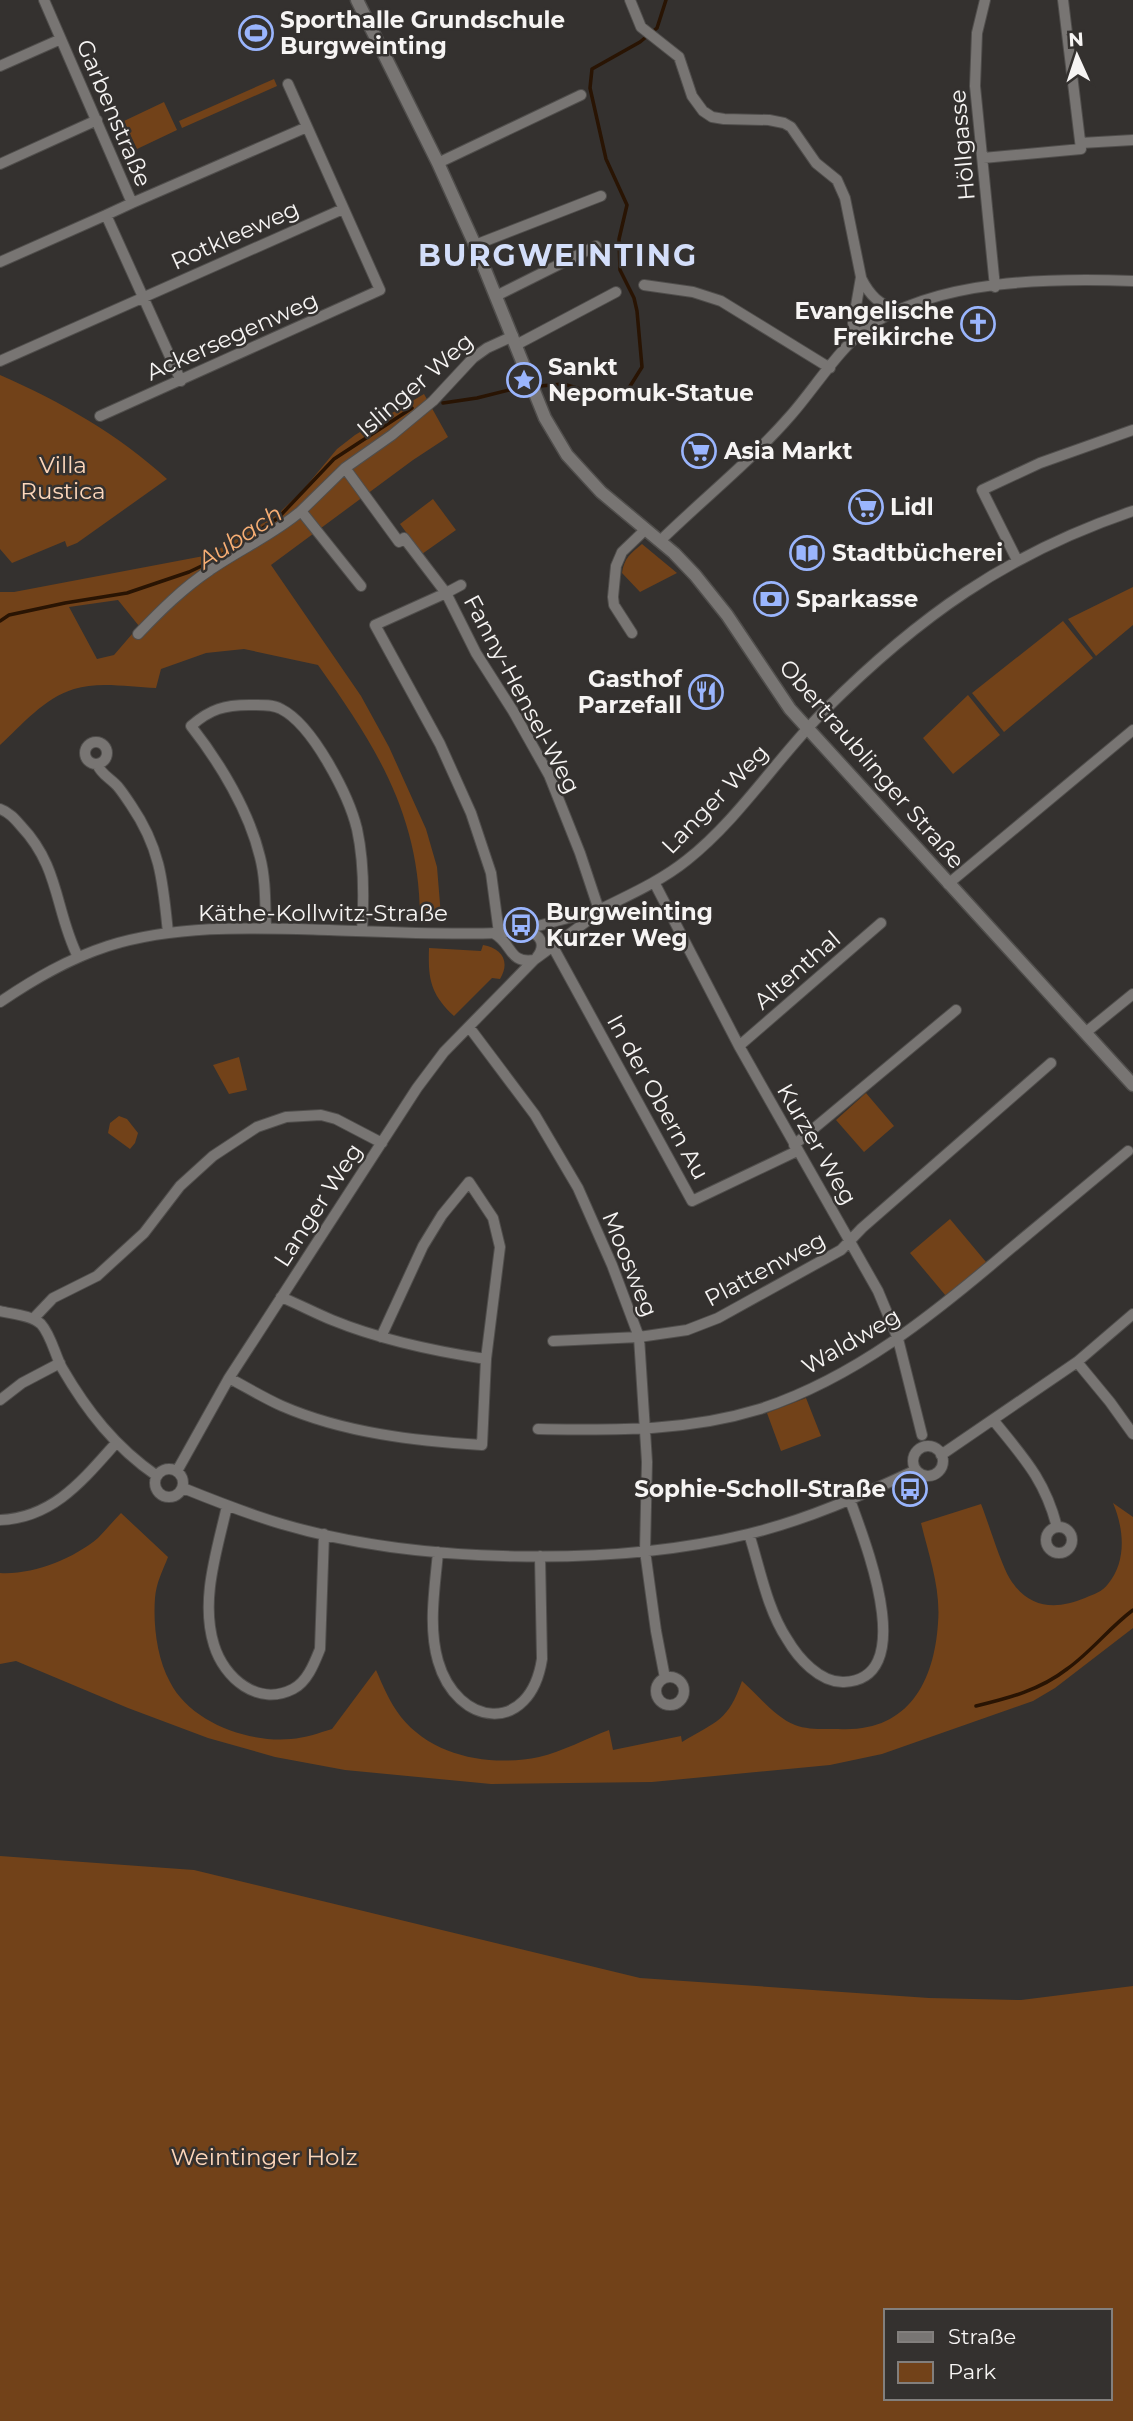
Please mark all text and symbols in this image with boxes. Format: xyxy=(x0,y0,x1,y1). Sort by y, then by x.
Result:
place label: Sporthalle Grundschule Burgweinting xyxy=(280,6,565,60)
sports icon: Sporthalle Grundschule Burgweinting xyxy=(237,14,275,52)
north arrow xyxy=(1042,21,1112,91)
text: N xyxy=(1068,28,1084,51)
street label: Garbenstraße xyxy=(70,35,158,191)
street label: Höllgasse xyxy=(943,88,981,202)
street label: Rotkleeweg xyxy=(167,194,303,276)
district label: BURGWEINTING xyxy=(418,237,698,274)
street label: Ackersegenweg xyxy=(142,286,322,386)
place label: Evangelische Freikirche xyxy=(795,297,954,351)
church icon: Evangelische Freikirche xyxy=(959,305,997,343)
street label: Islinger Weg xyxy=(351,327,479,443)
place label: Sankt Nepomuk-Statue xyxy=(548,353,754,407)
place icon: Sankt Nepomuk-Statue xyxy=(505,361,543,399)
supermarket icon: Asia Markt xyxy=(680,432,718,470)
place label: Asia Markt xyxy=(723,437,852,465)
park label: Villa Rustica xyxy=(20,451,106,505)
supermarket icon: Lidl xyxy=(847,488,885,526)
place label: Lidl xyxy=(890,493,934,521)
water label: Aubach xyxy=(190,498,288,576)
library icon: Stadtbücherei xyxy=(788,534,826,572)
place label: Stadtbücherei xyxy=(832,539,1003,567)
bank icon: Sparkasse xyxy=(752,580,790,618)
place label: Sparkasse xyxy=(796,585,918,613)
street label: Fanny-Hensel-Weg xyxy=(458,590,586,798)
street label: Obertraublinger Straße xyxy=(774,654,970,874)
place label: Gasthof Parzefall xyxy=(578,665,683,719)
restaurant icon: Gasthof Parzefall xyxy=(687,673,725,711)
street label: Langer Weg xyxy=(656,738,774,860)
place label: Burgweinting Kurzer Weg xyxy=(546,898,713,952)
street label: Käthe-Kollwitz-Straße xyxy=(198,899,448,927)
bus stop icon: Burgweinting Kurzer Weg xyxy=(502,906,540,944)
street label: Altenthal xyxy=(748,925,846,1015)
street label: In der Obern Au xyxy=(601,1010,715,1184)
street label: Kurzer Weg xyxy=(771,1078,863,1210)
street label: Langer Weg xyxy=(268,1138,368,1272)
street label: Moosweg xyxy=(596,1207,664,1321)
street label: Plattenweg xyxy=(700,1225,830,1313)
street label: Waldweg xyxy=(797,1302,905,1380)
bus stop icon: Sophie-Scholl-Straße xyxy=(891,1470,929,1508)
place label: Sophie-Scholl-Straße xyxy=(634,1475,886,1503)
park label: Weintinger Holz xyxy=(171,2143,357,2171)
legend xyxy=(884,2309,1112,2400)
text: Straße xyxy=(948,2324,1016,2349)
text: Park xyxy=(948,2359,996,2384)

